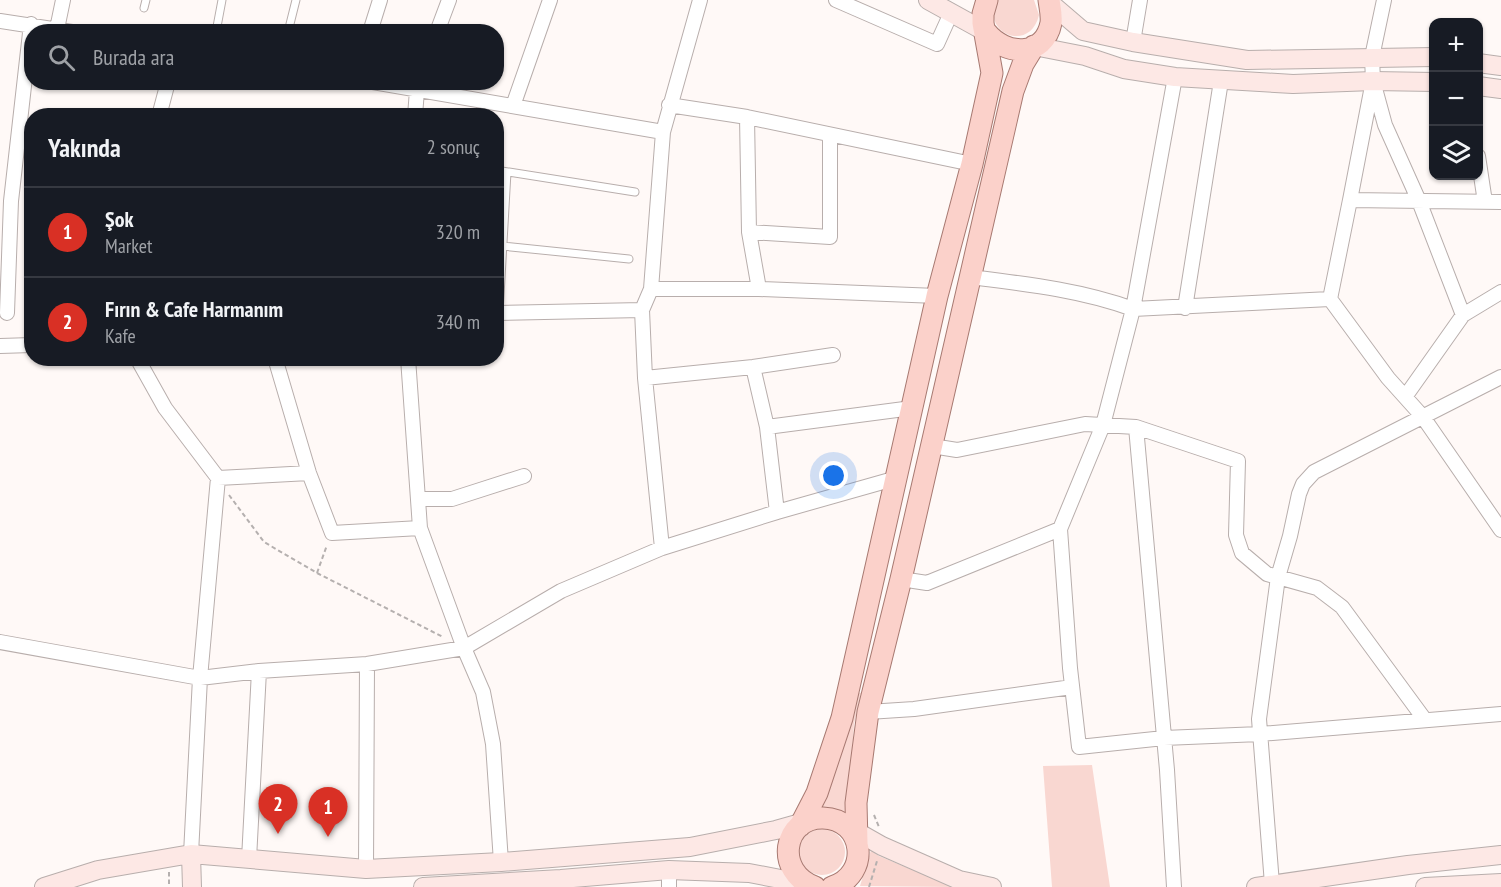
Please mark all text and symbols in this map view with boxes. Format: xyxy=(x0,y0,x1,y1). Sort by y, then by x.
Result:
map controls xyxy=(1429,18,1483,180)
button: + xyxy=(1429,18,1483,72)
search box xyxy=(24,24,504,90)
icon: search xyxy=(45,41,78,74)
text: Burada ara xyxy=(93,43,174,71)
button: − xyxy=(1429,72,1483,126)
button: layers xyxy=(1429,126,1483,180)
text: Yakında xyxy=(48,131,121,164)
text: 2 sonuç xyxy=(427,134,480,160)
text: Şok xyxy=(105,205,134,233)
text: 1 xyxy=(63,219,72,245)
text: 320 m xyxy=(436,219,480,245)
text: Market xyxy=(105,233,153,259)
text: Fırın & Cafe Harmanım xyxy=(105,295,283,323)
text: 2 xyxy=(63,309,72,335)
text: 340 m xyxy=(436,309,480,335)
text: Kafe xyxy=(105,323,136,349)
your location xyxy=(819,461,848,490)
pin: 2 xyxy=(258,784,298,834)
pin: 1 xyxy=(308,788,348,837)

